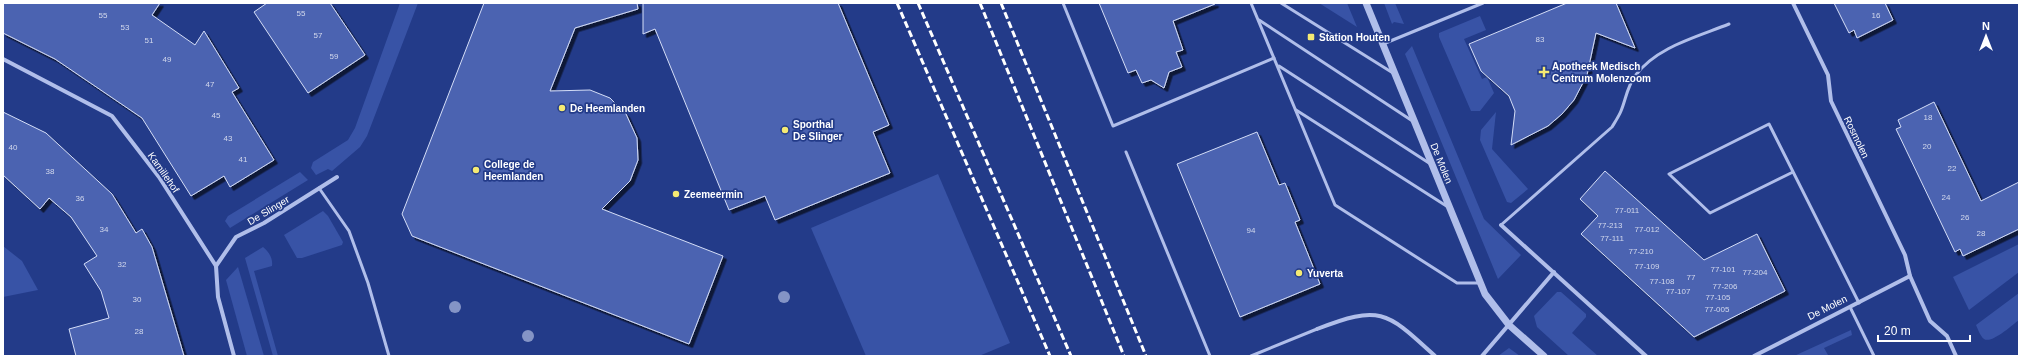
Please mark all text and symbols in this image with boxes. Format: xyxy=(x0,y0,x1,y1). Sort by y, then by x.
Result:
house number: 55 xyxy=(297,9,306,18)
house number: 55 xyxy=(99,11,108,20)
house number: 16 xyxy=(1872,11,1881,20)
north arrow xyxy=(1966,16,2006,56)
text: N xyxy=(1982,20,1990,32)
house number: 53 xyxy=(121,23,130,32)
house number: 57 xyxy=(314,31,323,40)
marker: Station Houten xyxy=(1306,32,1316,42)
place label: Station Houten xyxy=(1319,32,1390,43)
house number: 83 xyxy=(1536,35,1545,44)
house number: 51 xyxy=(145,36,154,45)
house number: 59 xyxy=(330,52,339,61)
house number: 49 xyxy=(163,55,172,64)
place label: Apotheek Medisch Centrum Molenzoom xyxy=(1552,61,1651,84)
marker: Apotheek Medisch Centrum Molenzoom xyxy=(1539,67,1549,77)
house number: 47 xyxy=(206,80,215,89)
marker: De Heemlanden xyxy=(557,103,567,113)
place label: De Heemlanden xyxy=(570,103,645,114)
house number: 45 xyxy=(212,111,221,120)
house number: 18 xyxy=(1924,113,1933,122)
street label: Rosmolen xyxy=(1842,115,1871,160)
place label: Sporthal De Slinger xyxy=(793,119,843,142)
marker: Sporthal De Slinger xyxy=(780,125,790,135)
house number: 43 xyxy=(224,134,233,143)
street label: De Molen xyxy=(1428,141,1455,185)
house number: 20 xyxy=(1923,142,1932,151)
house number: 40 xyxy=(9,143,18,152)
street label: Kamillehof xyxy=(146,150,182,195)
house number: 41 xyxy=(239,155,248,164)
place label: College de Heemlanden xyxy=(484,159,543,182)
house number: 22 xyxy=(1948,164,1957,173)
marker: College de Heemlanden xyxy=(471,165,481,175)
house number: 38 xyxy=(46,167,55,176)
marker: Zeemeermin xyxy=(671,189,681,199)
place label: Zeemeermin xyxy=(684,189,743,200)
street label: De Slinger xyxy=(245,193,292,227)
house number: 24 xyxy=(1942,193,1951,202)
house number: 36 xyxy=(76,194,85,203)
house number: 77-011 xyxy=(1615,206,1640,215)
house number: 26 xyxy=(1961,213,1970,222)
house number: 77-213 xyxy=(1598,221,1623,230)
house number: 34 xyxy=(100,225,109,234)
house number: 77-012 xyxy=(1635,225,1660,234)
house number: 94 xyxy=(1247,226,1256,235)
house number: 28 xyxy=(1977,229,1986,238)
house number: 77-111 xyxy=(1600,234,1624,243)
house number: 77-210 xyxy=(1629,247,1654,256)
house number: 32 xyxy=(118,260,127,269)
house number: 77-109 xyxy=(1635,262,1660,271)
house number: 77-101 xyxy=(1711,265,1736,274)
marker: Yuverta xyxy=(1294,268,1304,278)
place label: Yuverta xyxy=(1307,268,1344,279)
house number: 77-204 xyxy=(1743,268,1768,277)
house number: 77 xyxy=(1687,273,1696,282)
house number: 77-108 xyxy=(1650,277,1675,286)
house number: 77-206 xyxy=(1713,282,1738,291)
house number: 77-107 xyxy=(1666,287,1691,296)
house number: 77-105 xyxy=(1706,293,1731,302)
street label: De Molen xyxy=(1806,293,1849,322)
house number: 30 xyxy=(133,295,142,304)
house number: 77-005 xyxy=(1705,305,1730,314)
scale bar xyxy=(1878,317,1970,343)
text: 20 m xyxy=(1884,324,1911,338)
house number: 28 xyxy=(135,327,144,336)

